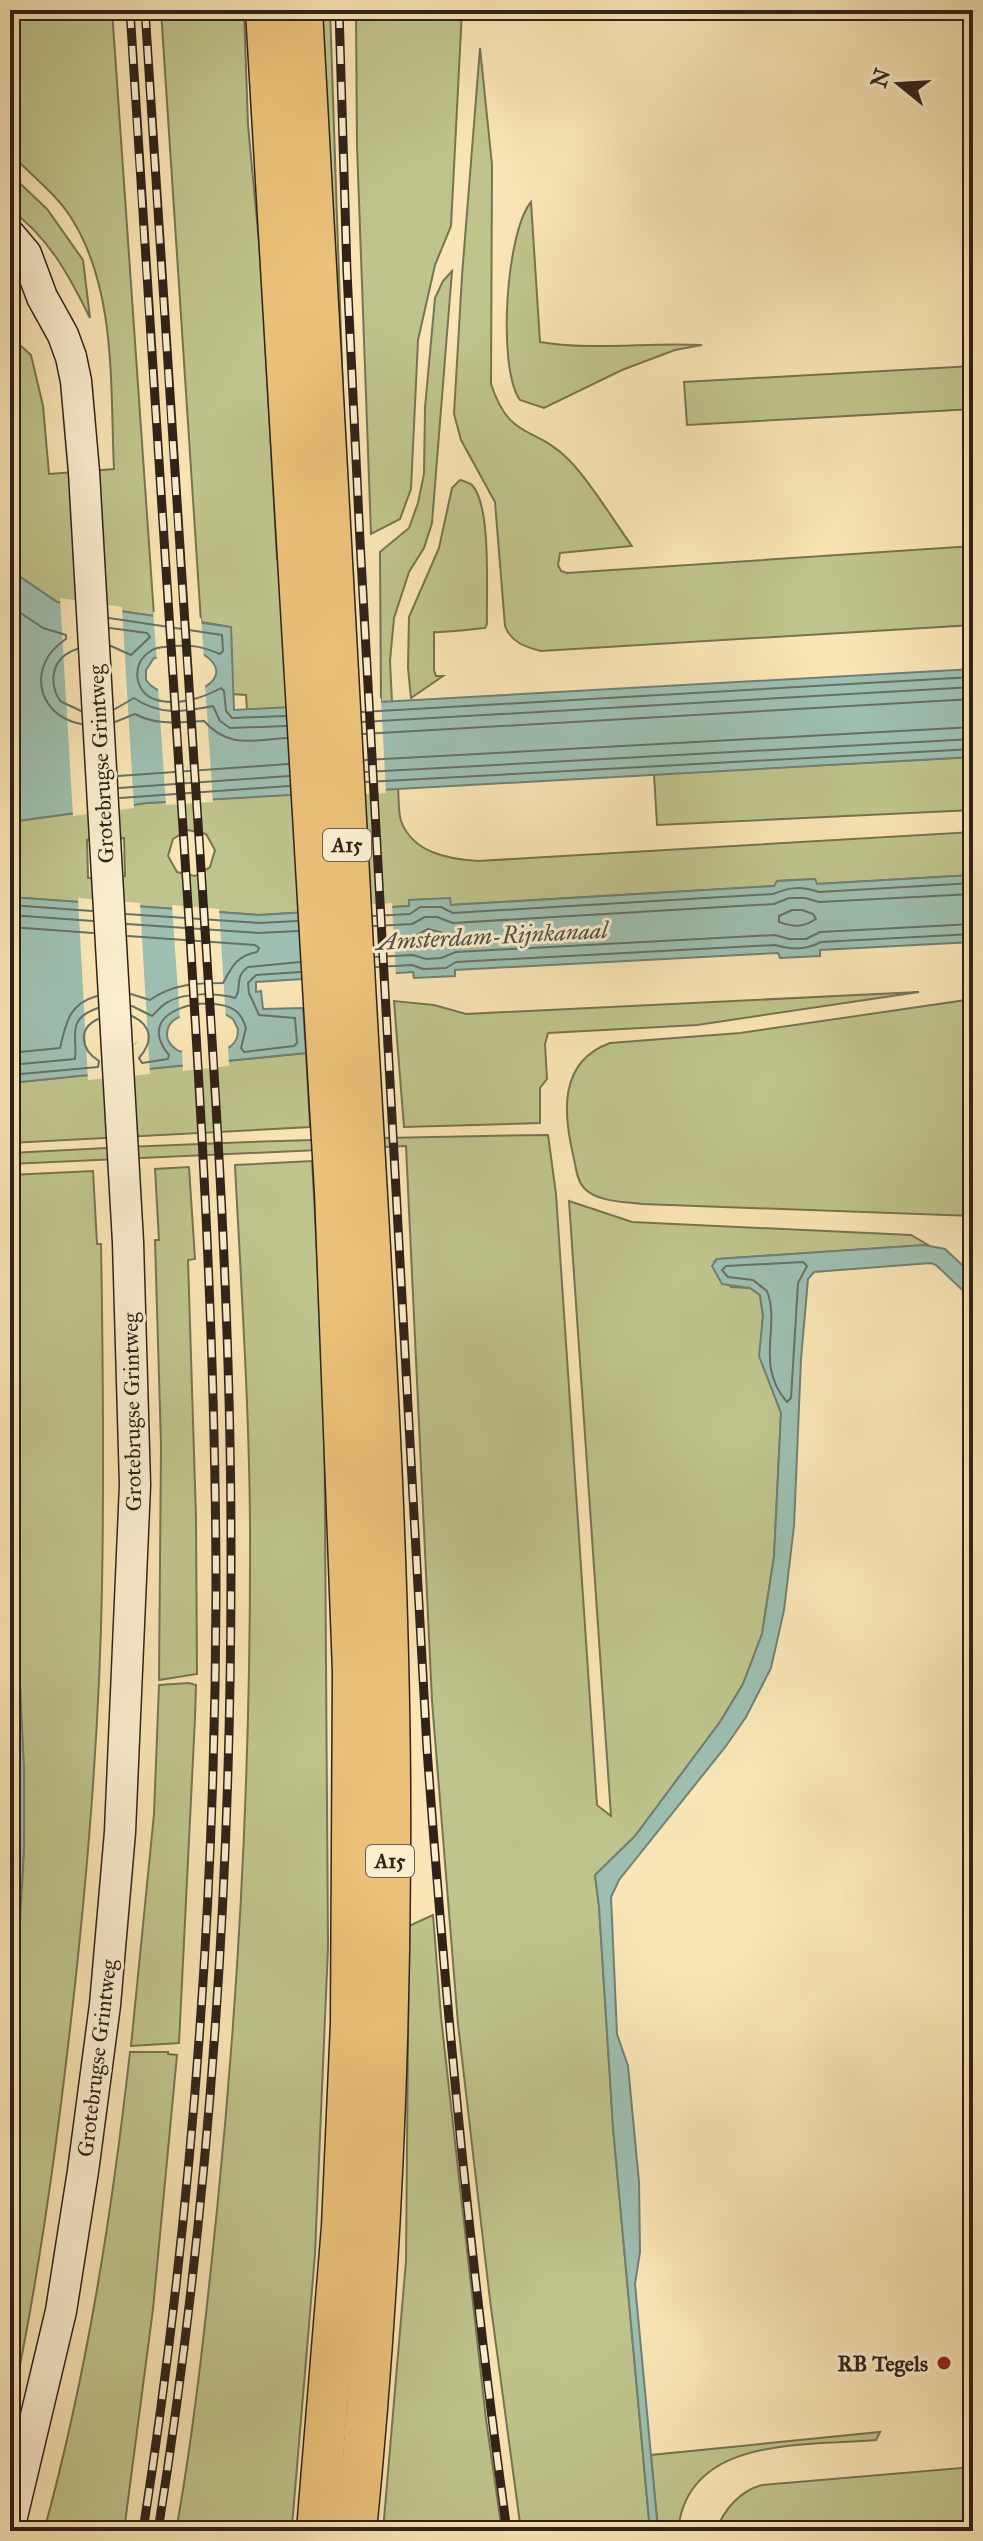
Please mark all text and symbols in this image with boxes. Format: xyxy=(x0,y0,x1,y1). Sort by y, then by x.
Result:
north arrow xyxy=(859,44,939,124)
text: N xyxy=(865,65,896,91)
street label: Grotebrugse Grintweg xyxy=(82,663,120,864)
road number: A15 xyxy=(323,829,371,861)
water label: Amsterdam-Rijnkanaal xyxy=(373,915,611,957)
street label: Grotebrugse Grintweg xyxy=(117,1312,147,1512)
road number: A15 xyxy=(366,1845,414,1877)
street label: Grotebrugse Grintweg xyxy=(71,1957,123,2158)
place label: RB Tegels xyxy=(837,2350,928,2377)
marker: RB Tegels xyxy=(935,2354,953,2372)

